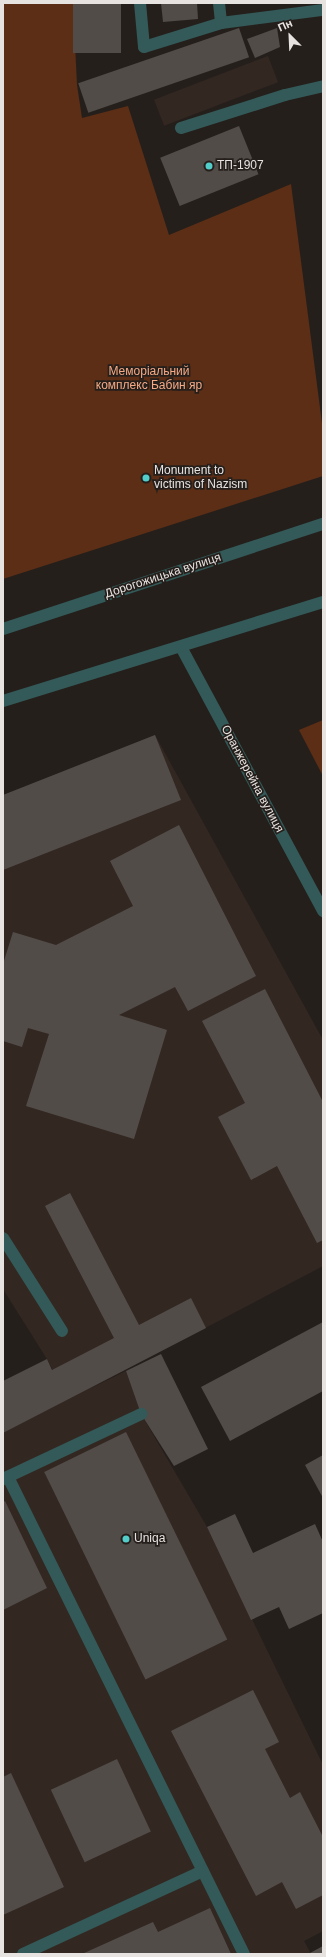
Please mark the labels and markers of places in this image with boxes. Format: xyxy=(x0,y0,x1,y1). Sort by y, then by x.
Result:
place label: ТП-1907 xyxy=(217,159,264,173)
marker: ТП-1907 xyxy=(204,161,214,171)
place label: Monument to victims of Nazism xyxy=(154,464,247,492)
marker: Monument to victims of Nazism xyxy=(141,473,151,483)
place label: Uniqa xyxy=(134,1532,165,1546)
marker: Uniqa xyxy=(121,1534,131,1544)

